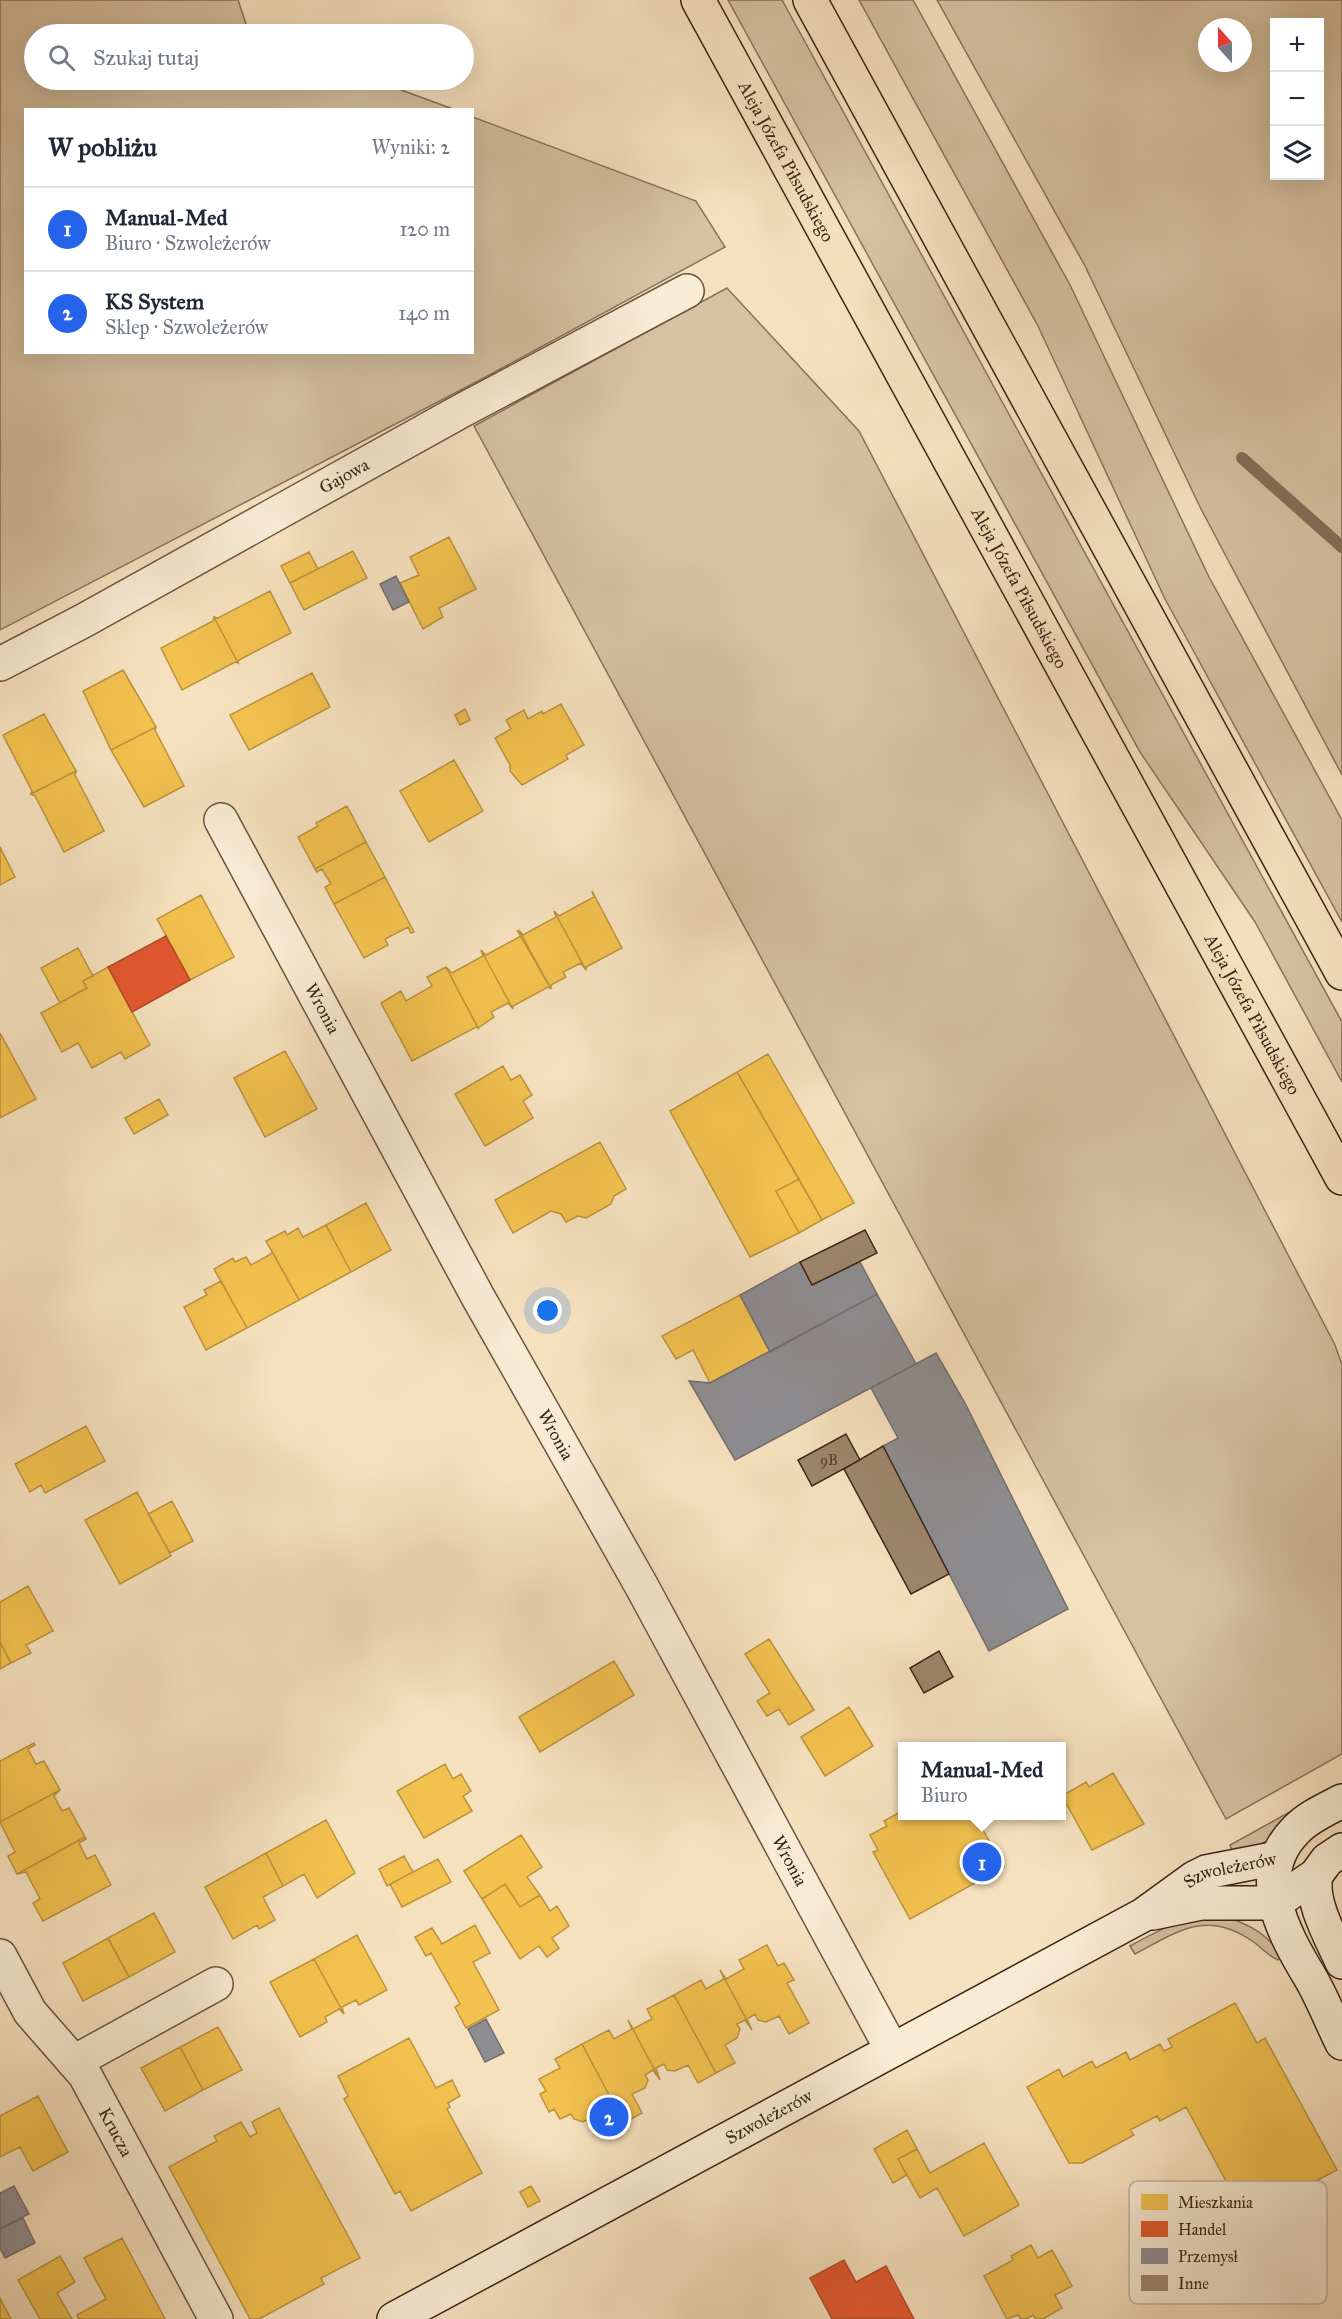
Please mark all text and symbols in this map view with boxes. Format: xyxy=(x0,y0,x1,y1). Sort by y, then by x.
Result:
north arrow xyxy=(1198,18,1252,72)
map controls xyxy=(1270,18,1324,180)
button: + xyxy=(1270,18,1324,72)
search box xyxy=(24,24,474,90)
icon: search xyxy=(45,41,78,74)
text: Szukaj tutaj xyxy=(93,44,199,71)
button: − xyxy=(1270,72,1324,126)
street label: Aleja Józefa Piłsudskiego xyxy=(733,76,839,246)
button: layers xyxy=(1270,126,1324,180)
text: W pobliżu xyxy=(48,131,157,163)
text: Wyniki: 2 xyxy=(372,135,450,159)
text: Manual-Med xyxy=(105,204,227,231)
text: 1 xyxy=(64,217,71,241)
text: 120 m xyxy=(399,217,450,241)
text: Biuro · Szwoleżerów xyxy=(105,231,271,255)
text: KS System xyxy=(105,288,204,315)
text: 2 xyxy=(63,301,72,325)
text: 140 m xyxy=(398,301,450,325)
text: Sklep · Szwoleżerów xyxy=(105,315,268,339)
street label: Gajowa xyxy=(315,453,373,499)
street label: Aleja Józefa Piłsudskiego xyxy=(966,503,1072,672)
street label: Aleja Józefa Piłsudskiego xyxy=(1199,929,1305,1099)
street label: Wronia xyxy=(300,979,345,1038)
your location xyxy=(533,1296,562,1325)
street label: Wronia xyxy=(533,1406,579,1464)
house number: 9B xyxy=(820,1451,838,1469)
popup xyxy=(898,1742,1066,1820)
text: Manual-Med xyxy=(921,1756,1043,1783)
text: Biuro xyxy=(921,1783,968,1807)
street label: Wronia xyxy=(767,1831,813,1890)
pin: 1 xyxy=(962,1840,1002,1884)
street label: Szwoleżerów xyxy=(1179,1847,1278,1893)
street label: Szwoleżerów xyxy=(722,2084,816,2149)
pin: 2 xyxy=(590,2094,628,2140)
street label: Krucza xyxy=(93,2104,138,2161)
legend xyxy=(1129,2181,1327,2304)
text: Mieszkania xyxy=(1178,2193,1253,2212)
text: Handel xyxy=(1178,2220,1227,2239)
text: Przemysł xyxy=(1178,2247,1239,2266)
text: Inne xyxy=(1178,2274,1209,2293)

